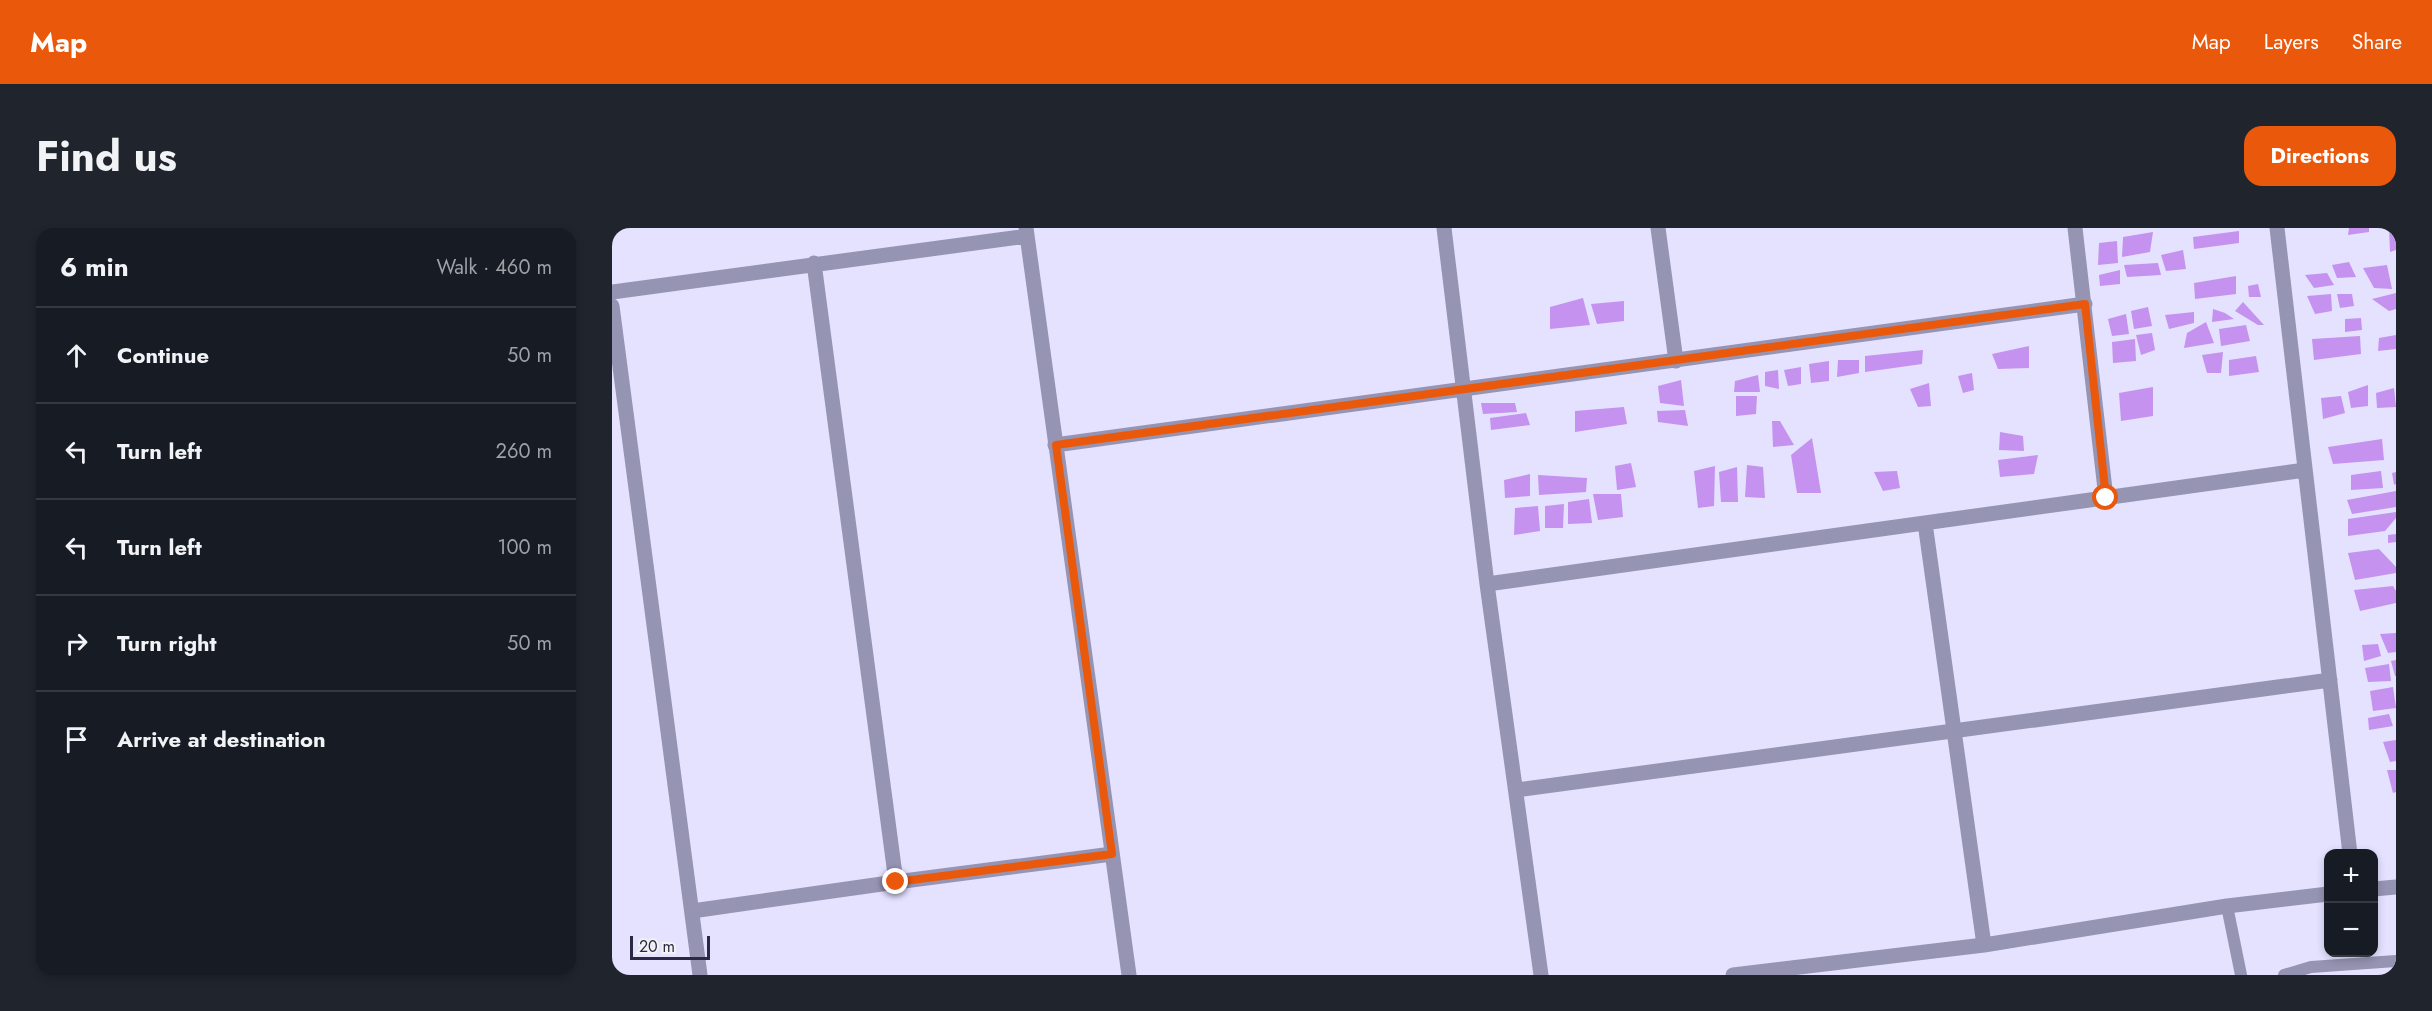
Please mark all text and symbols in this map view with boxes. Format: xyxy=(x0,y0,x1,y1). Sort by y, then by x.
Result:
text: Map xyxy=(30,22,87,63)
text: Map xyxy=(2192,27,2231,57)
text: Layers xyxy=(2264,27,2319,57)
text: Share xyxy=(2352,27,2402,57)
text: Find us xyxy=(36,126,177,187)
button: Directions xyxy=(2244,126,2396,186)
text: 6 min xyxy=(60,248,129,286)
text: Walk · 460 m xyxy=(436,253,552,282)
icon: ahead xyxy=(60,339,93,372)
text: Continue xyxy=(117,339,209,371)
text: 50 m xyxy=(507,341,552,370)
icon: left xyxy=(60,435,93,468)
text: Turn left xyxy=(117,435,202,467)
text: 260 m xyxy=(496,437,552,466)
route start xyxy=(2092,484,2118,510)
icon: left xyxy=(60,531,93,564)
text: Turn left xyxy=(117,531,202,563)
text: 100 m xyxy=(497,533,552,562)
icon: right xyxy=(60,627,93,660)
text: Turn right xyxy=(117,627,217,659)
text: 50 m xyxy=(507,629,552,658)
icon: arrive xyxy=(60,723,93,756)
text: Arrive at destination xyxy=(117,723,326,755)
map controls xyxy=(2324,849,2378,957)
button: + xyxy=(2324,849,2378,903)
route end xyxy=(882,868,908,894)
button: − xyxy=(2324,903,2378,957)
scale bar xyxy=(630,933,710,960)
text: 20 m xyxy=(639,935,675,958)

